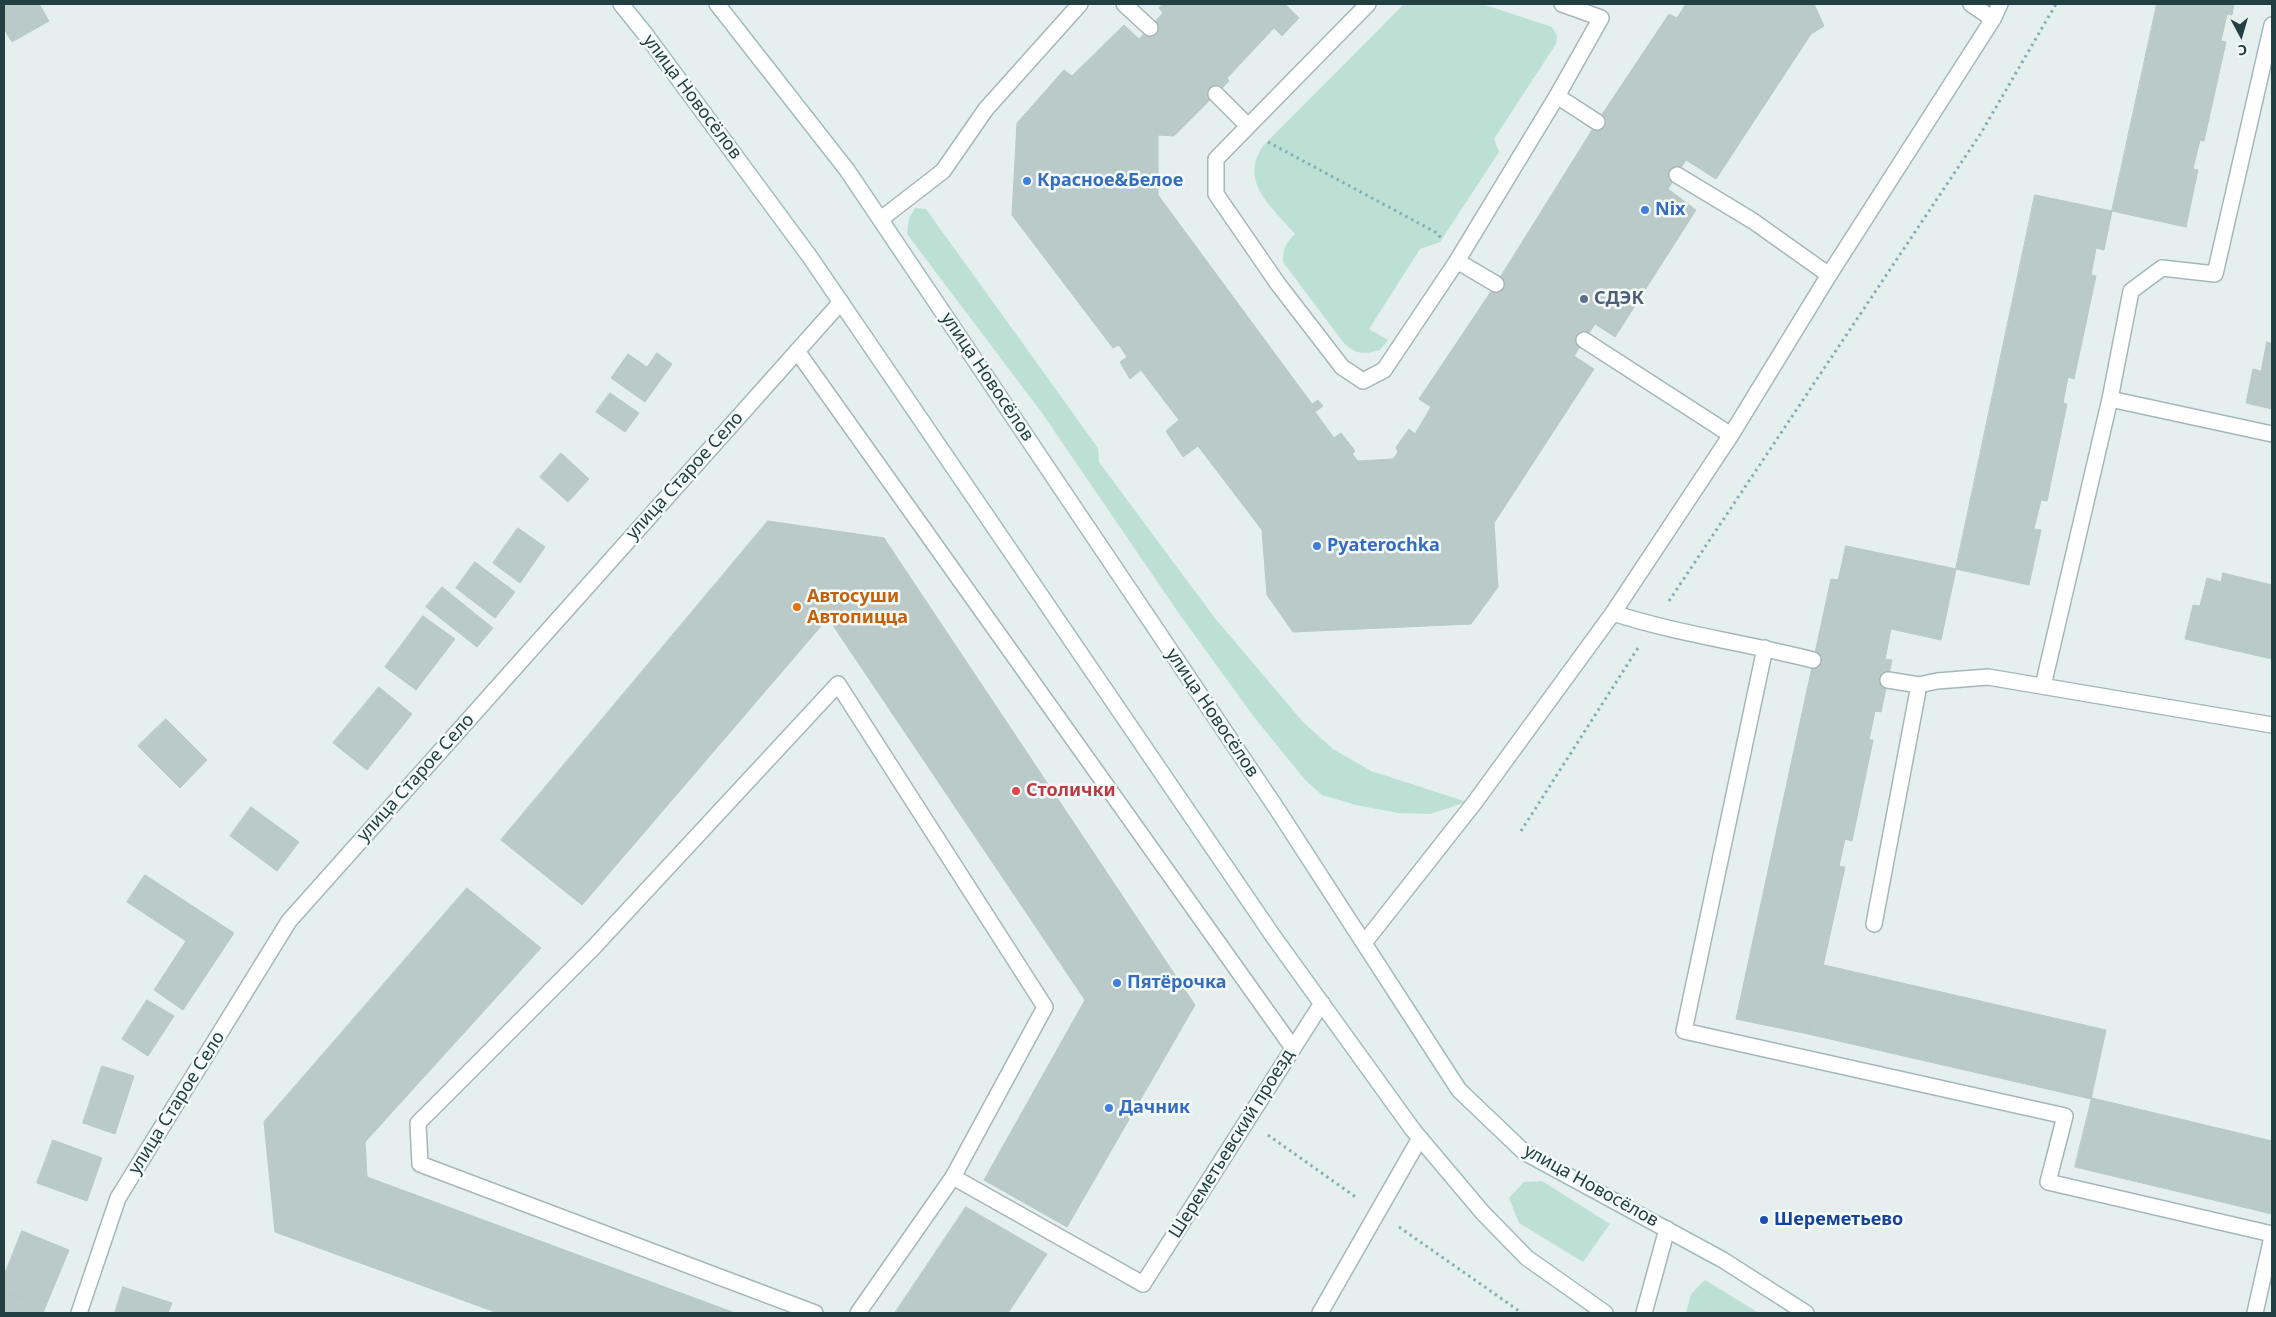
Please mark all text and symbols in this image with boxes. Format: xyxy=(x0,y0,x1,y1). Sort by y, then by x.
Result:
north arrow xyxy=(2216,10,2266,60)
street label: улица Новосёлов xyxy=(638,30,746,164)
text: С xyxy=(2237,40,2248,60)
place label: Красное&Белое xyxy=(1037,170,1183,192)
marker: Красное&Белое xyxy=(1021,175,1033,187)
place label: Nix xyxy=(1655,199,1685,221)
marker: Nix xyxy=(1639,204,1651,216)
place label: СДЭК xyxy=(1594,288,1644,310)
marker: СДЭК xyxy=(1578,293,1590,305)
street label: улица Новосёлов xyxy=(936,309,1038,445)
street label: улица Старое Село xyxy=(622,408,748,544)
place label: Pyaterochka xyxy=(1327,535,1440,557)
marker: Pyaterochka xyxy=(1311,540,1323,552)
place label: Автосуши Автопицца xyxy=(807,586,908,628)
marker: Автосуши Автопицца xyxy=(791,601,803,613)
street label: улица Новосёлов xyxy=(1161,645,1263,781)
street label: улица Старое Село xyxy=(353,710,479,846)
place label: Столички xyxy=(1026,780,1116,802)
marker: Столички xyxy=(1010,785,1022,797)
place label: Пятёрочка xyxy=(1127,972,1226,994)
marker: Пятёрочка xyxy=(1111,977,1123,989)
street label: улица Старое Село xyxy=(124,1028,230,1178)
street label: Шереметьевский проезд xyxy=(1165,1045,1299,1243)
place label: Дачник xyxy=(1119,1097,1190,1119)
marker: Дачник xyxy=(1103,1102,1115,1114)
street label: улица Новосёлов xyxy=(1520,1140,1662,1232)
place label: Шереметьево xyxy=(1774,1209,1903,1231)
marker: Шереметьево xyxy=(1758,1214,1770,1226)

